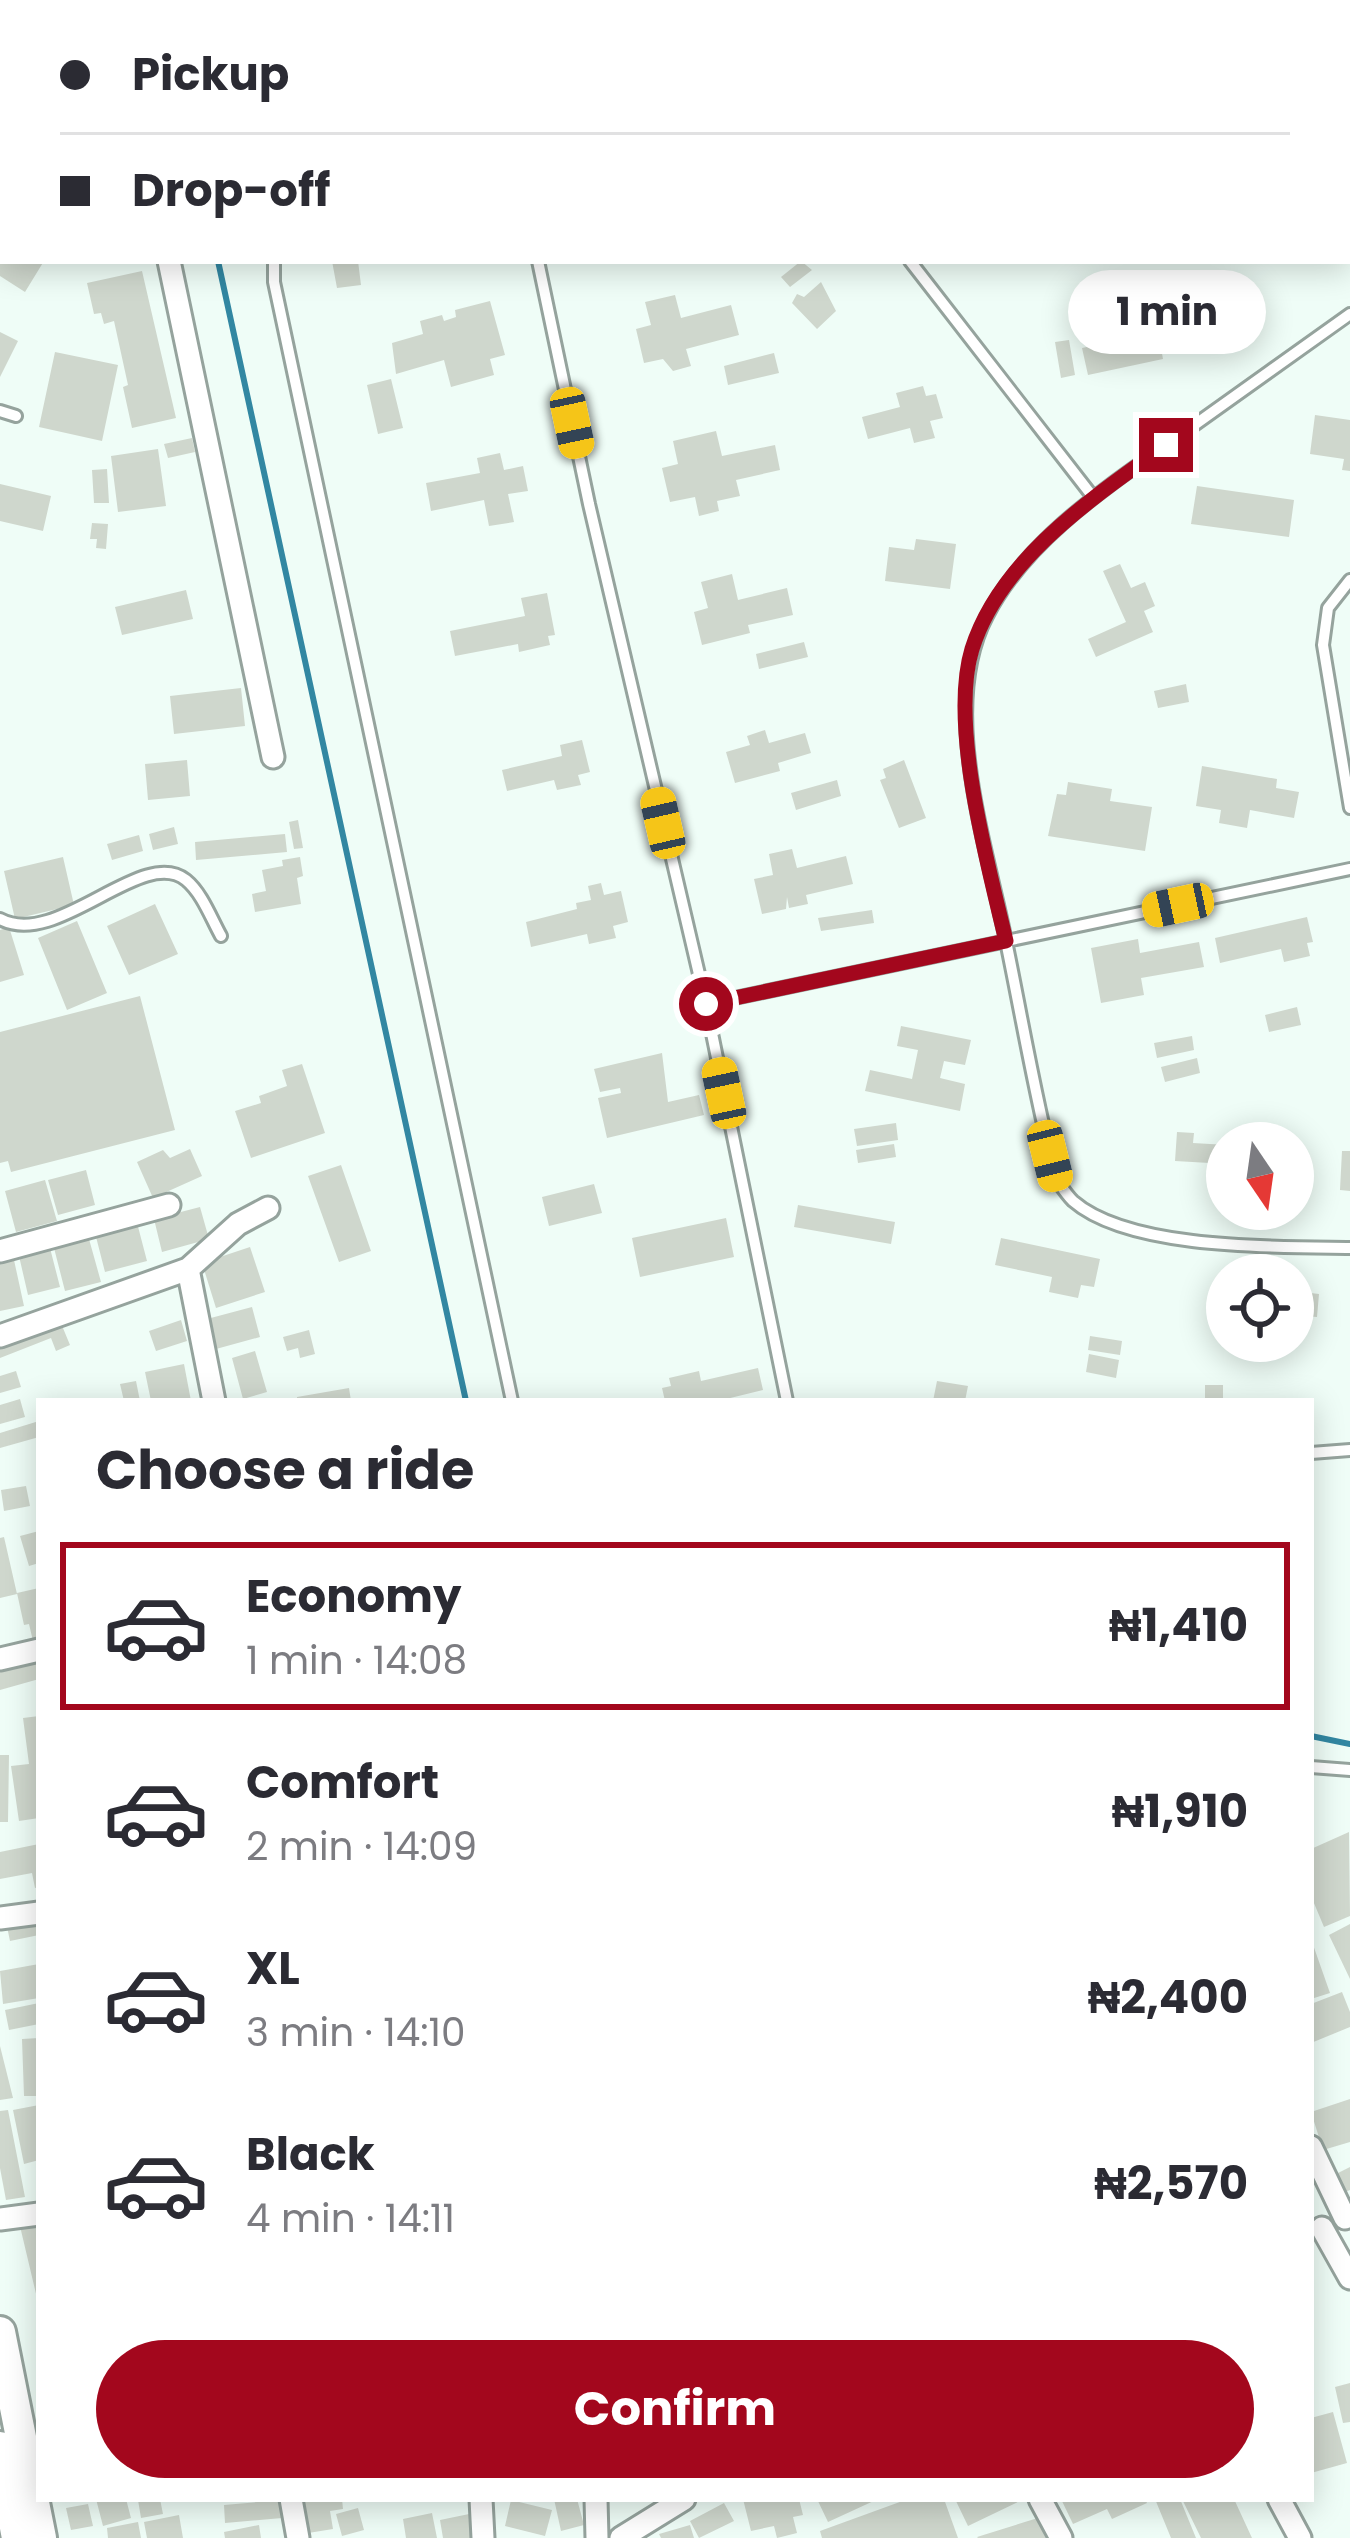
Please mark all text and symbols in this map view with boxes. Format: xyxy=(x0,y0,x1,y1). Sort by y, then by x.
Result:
text: Pickup xyxy=(132,43,289,106)
text: Drop-off xyxy=(132,159,330,222)
callout: 1 min xyxy=(1067,271,1265,355)
text: 1 min xyxy=(1116,284,1218,339)
car xyxy=(547,384,597,462)
route end xyxy=(1139,418,1193,472)
car xyxy=(637,784,689,862)
car xyxy=(1139,880,1217,930)
route start xyxy=(679,977,733,1031)
car xyxy=(699,1054,749,1132)
car xyxy=(1024,1117,1076,1195)
north arrow xyxy=(1206,1122,1314,1230)
map controls xyxy=(1206,1122,1314,1362)
button: locate xyxy=(1206,1254,1314,1362)
text: Choose a ride xyxy=(96,1432,474,1508)
text: Economy xyxy=(246,1565,461,1628)
icon: car xyxy=(102,1572,210,1680)
text: ₦1,410 xyxy=(1109,1594,1248,1657)
text: 1 min · 14:08 xyxy=(246,1633,467,1688)
text: Comfort xyxy=(246,1751,439,1814)
icon: car xyxy=(102,1758,210,1866)
text: ₦1,910 xyxy=(1112,1780,1248,1843)
text: 2 min · 14:09 xyxy=(246,1819,477,1874)
text: XL xyxy=(246,1937,300,2000)
icon: car xyxy=(102,1944,210,2052)
text: ₦2,400 xyxy=(1088,1966,1248,2029)
text: 3 min · 14:10 xyxy=(246,2005,466,2060)
text: Black xyxy=(246,2123,375,2186)
icon: car xyxy=(102,2130,210,2238)
text: ₦2,570 xyxy=(1094,2152,1248,2215)
text: 4 min · 14:11 xyxy=(246,2191,455,2246)
button: Confirm xyxy=(96,2340,1254,2478)

